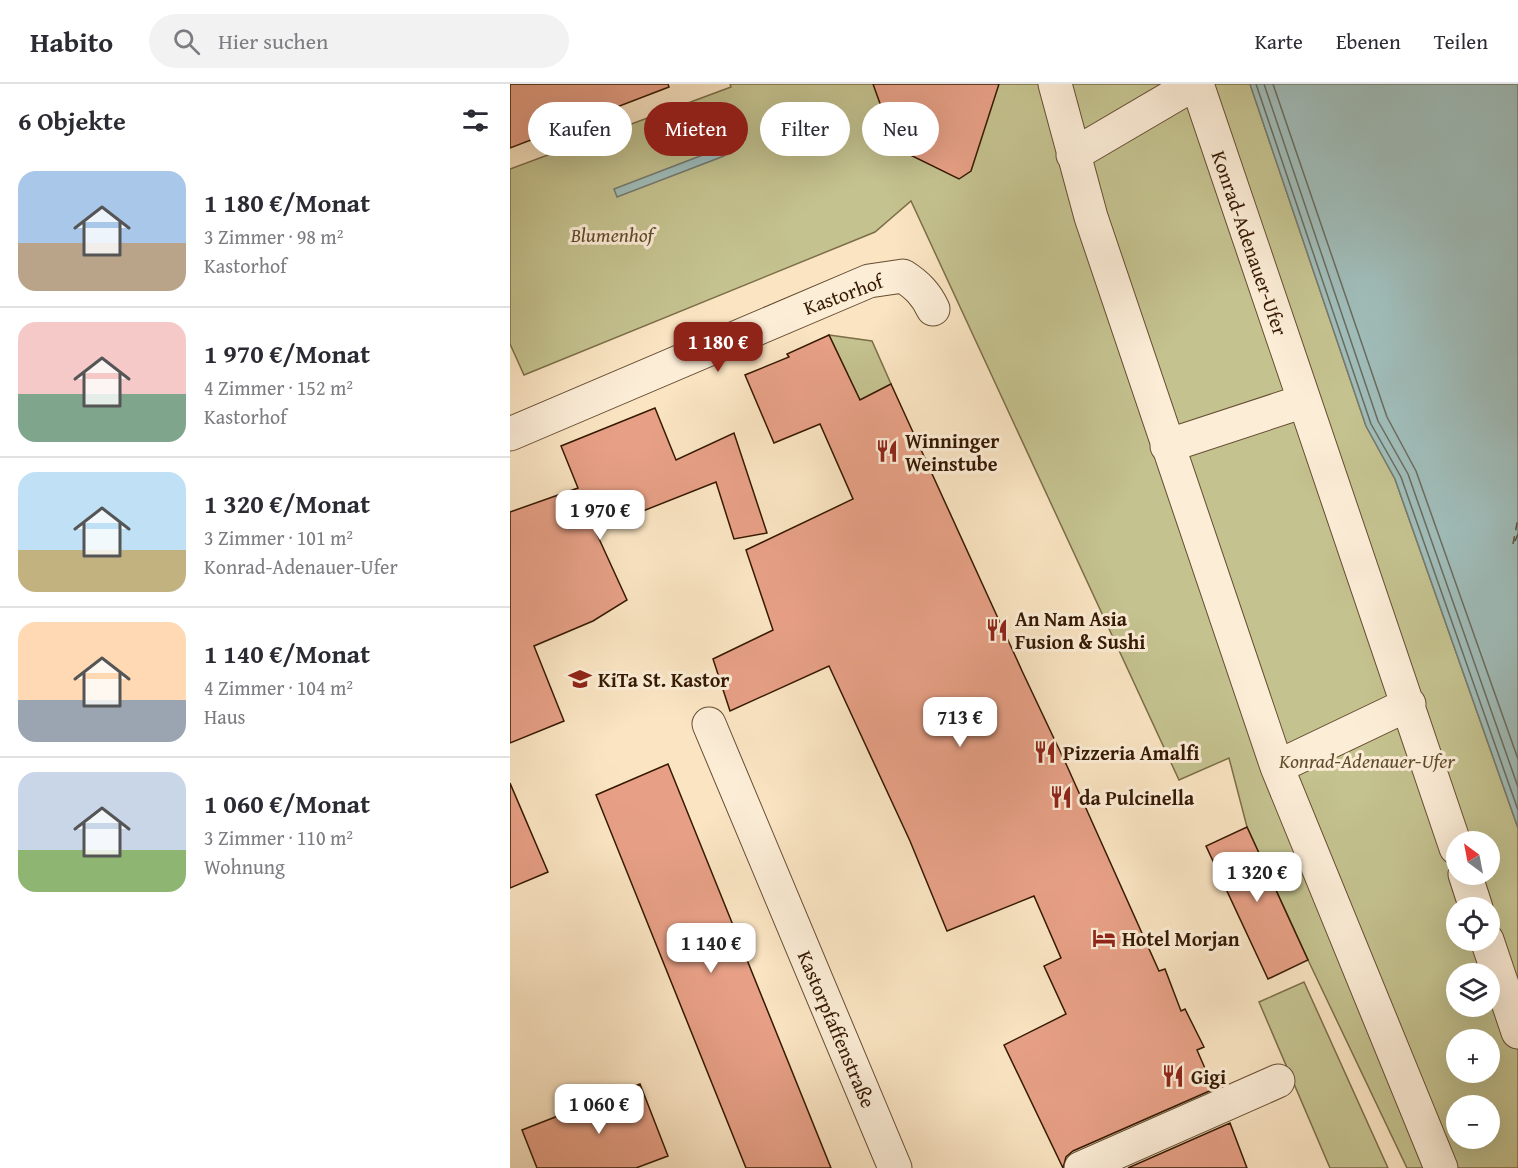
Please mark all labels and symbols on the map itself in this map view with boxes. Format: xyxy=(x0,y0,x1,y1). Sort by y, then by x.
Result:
street label: Konrad-Adenauer-Ufer xyxy=(1205,147,1295,339)
park label: Blumenhof xyxy=(570,220,658,249)
street label: Kastorhof xyxy=(799,265,889,322)
pin: 1 180 € xyxy=(663,322,773,373)
place label: Winninger Weinstube xyxy=(905,426,999,478)
restaurant icon: Winninger Weinstube xyxy=(874,438,900,464)
pin: 1 970 € xyxy=(545,490,655,541)
place label: An Nam Asia Fusion & Sushi xyxy=(1015,604,1146,656)
restaurant icon: An Nam Asia Fusion & Sushi xyxy=(984,617,1010,643)
place label: KiTa St. Kastor xyxy=(598,665,730,694)
school or university icon: KiTa St. Kastor xyxy=(567,666,593,692)
pin: 713 € xyxy=(918,697,1002,748)
place label: Pizzeria Amalfi xyxy=(1063,738,1199,767)
restaurant icon: Pizzeria Amalfi xyxy=(1032,739,1058,765)
park label: Konrad-Adenauer-Ufer xyxy=(1278,746,1455,775)
place label: da Pulcinella xyxy=(1079,783,1195,812)
restaurant icon: da Pulcinella xyxy=(1048,784,1074,810)
north arrow xyxy=(1446,831,1500,885)
pin: 1 320 € xyxy=(1202,852,1312,903)
pin: 1 140 € xyxy=(656,923,766,974)
place label: Hotel Morjan xyxy=(1122,924,1240,953)
hotel icon: Hotel Morjan xyxy=(1091,925,1117,951)
street label: Kastorpfaffenstraße xyxy=(791,946,883,1112)
place label: Gigi xyxy=(1191,1062,1226,1091)
restaurant icon: Gigi xyxy=(1160,1063,1186,1089)
pin: 1 060 € xyxy=(544,1084,654,1135)

